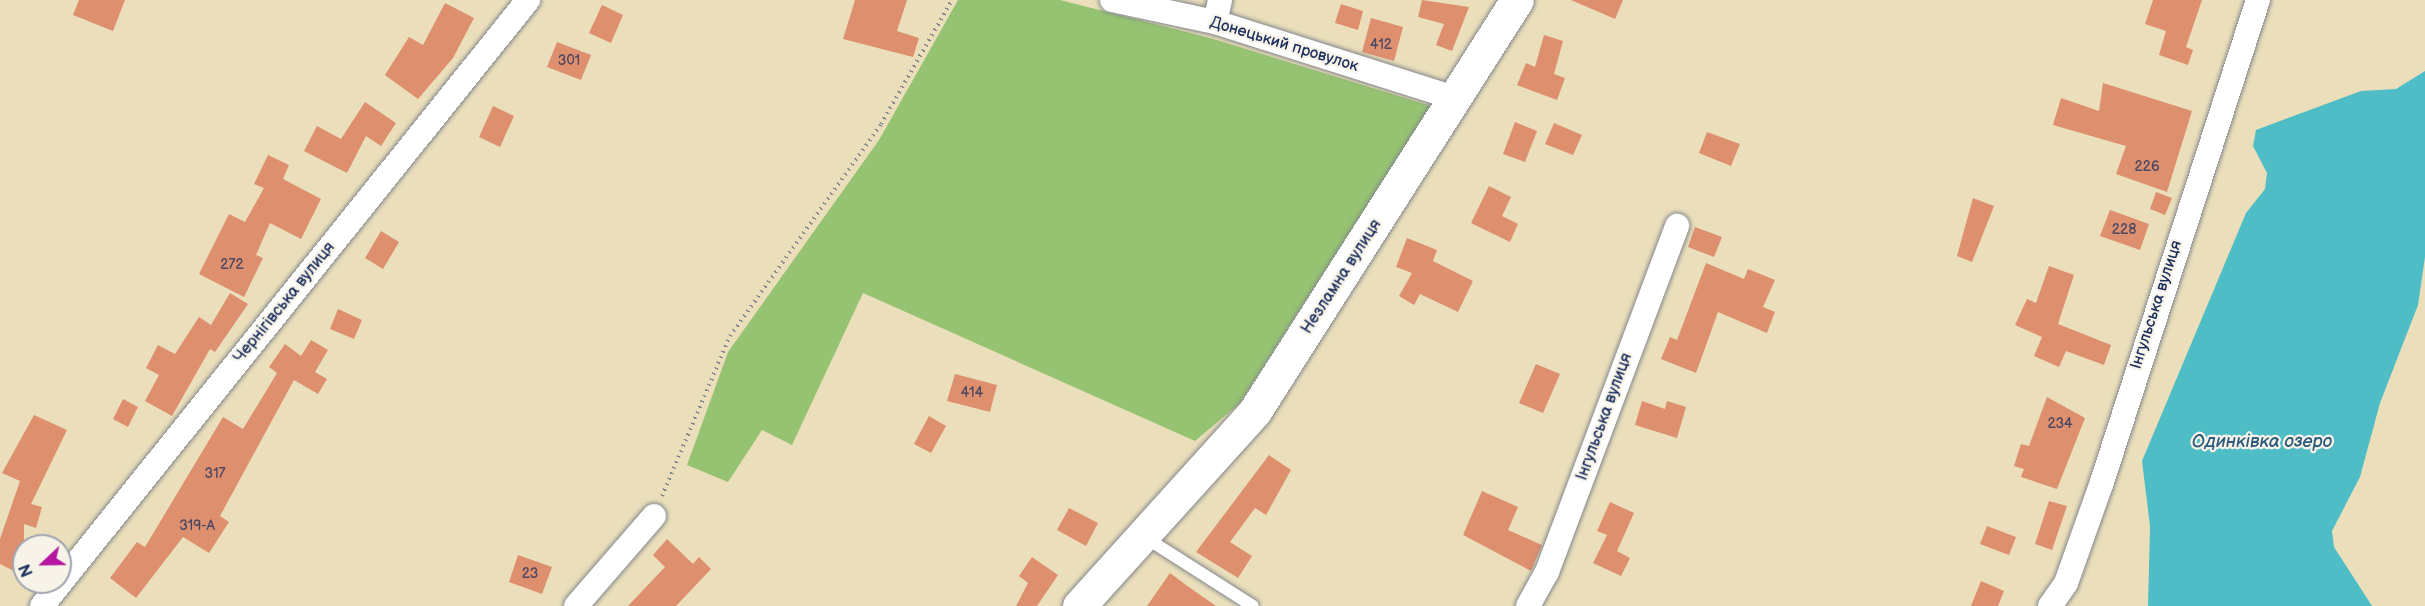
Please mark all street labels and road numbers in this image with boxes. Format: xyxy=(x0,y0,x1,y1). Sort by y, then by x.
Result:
street label: Донецький провулок xyxy=(1207,13,1361,77)
street label: Незламна вулиця xyxy=(1298,216,1386,338)
street label: Інгульська вулиця xyxy=(2127,238,2187,372)
street label: Чернігівська вулиця xyxy=(230,239,340,367)
street label: Інгульська вулиця xyxy=(1573,351,1637,483)

